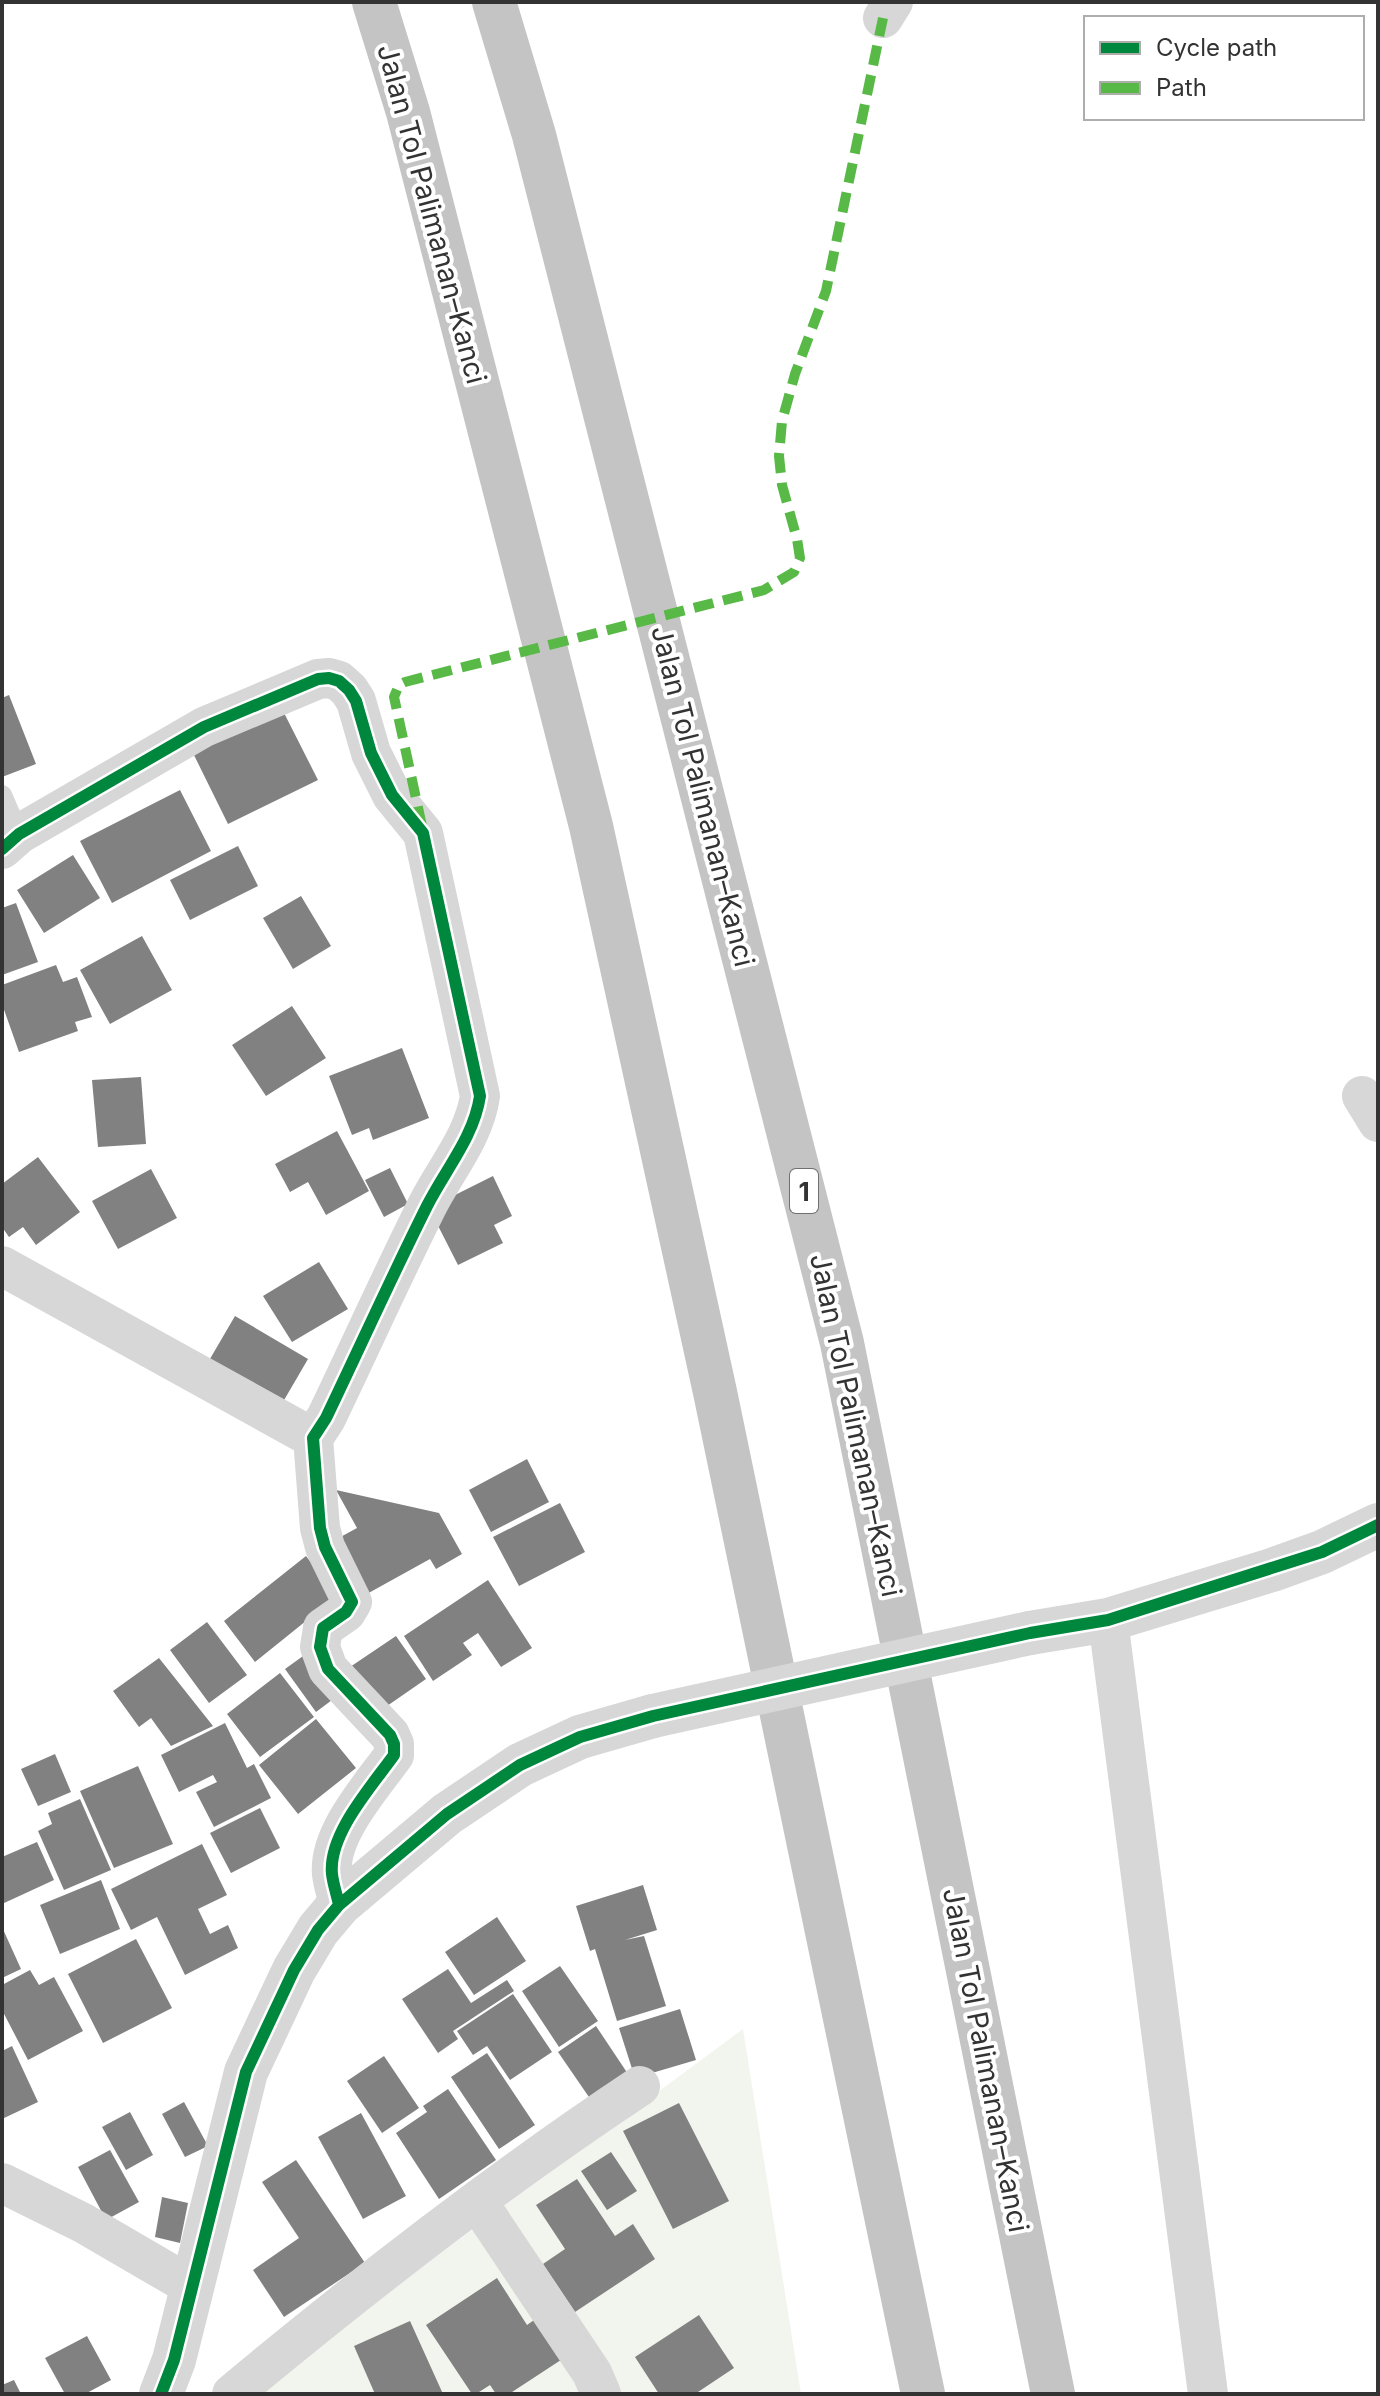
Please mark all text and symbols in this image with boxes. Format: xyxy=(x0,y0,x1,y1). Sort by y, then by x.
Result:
legend xyxy=(1084,16,1364,120)
text: Cycle path xyxy=(1156,33,1277,62)
street label: Jalan Tol Palimanan–Kanci xyxy=(370,41,494,387)
text: Path xyxy=(1156,73,1207,102)
street label: Jalan Tol Palimanan–Kanci xyxy=(644,622,762,970)
road number: 1 xyxy=(790,1169,818,1213)
street label: Jalan Tol Palimanan–Kanci xyxy=(803,1250,909,1600)
street label: Jalan Tol Palimanan–Kanci xyxy=(936,1885,1036,2235)

